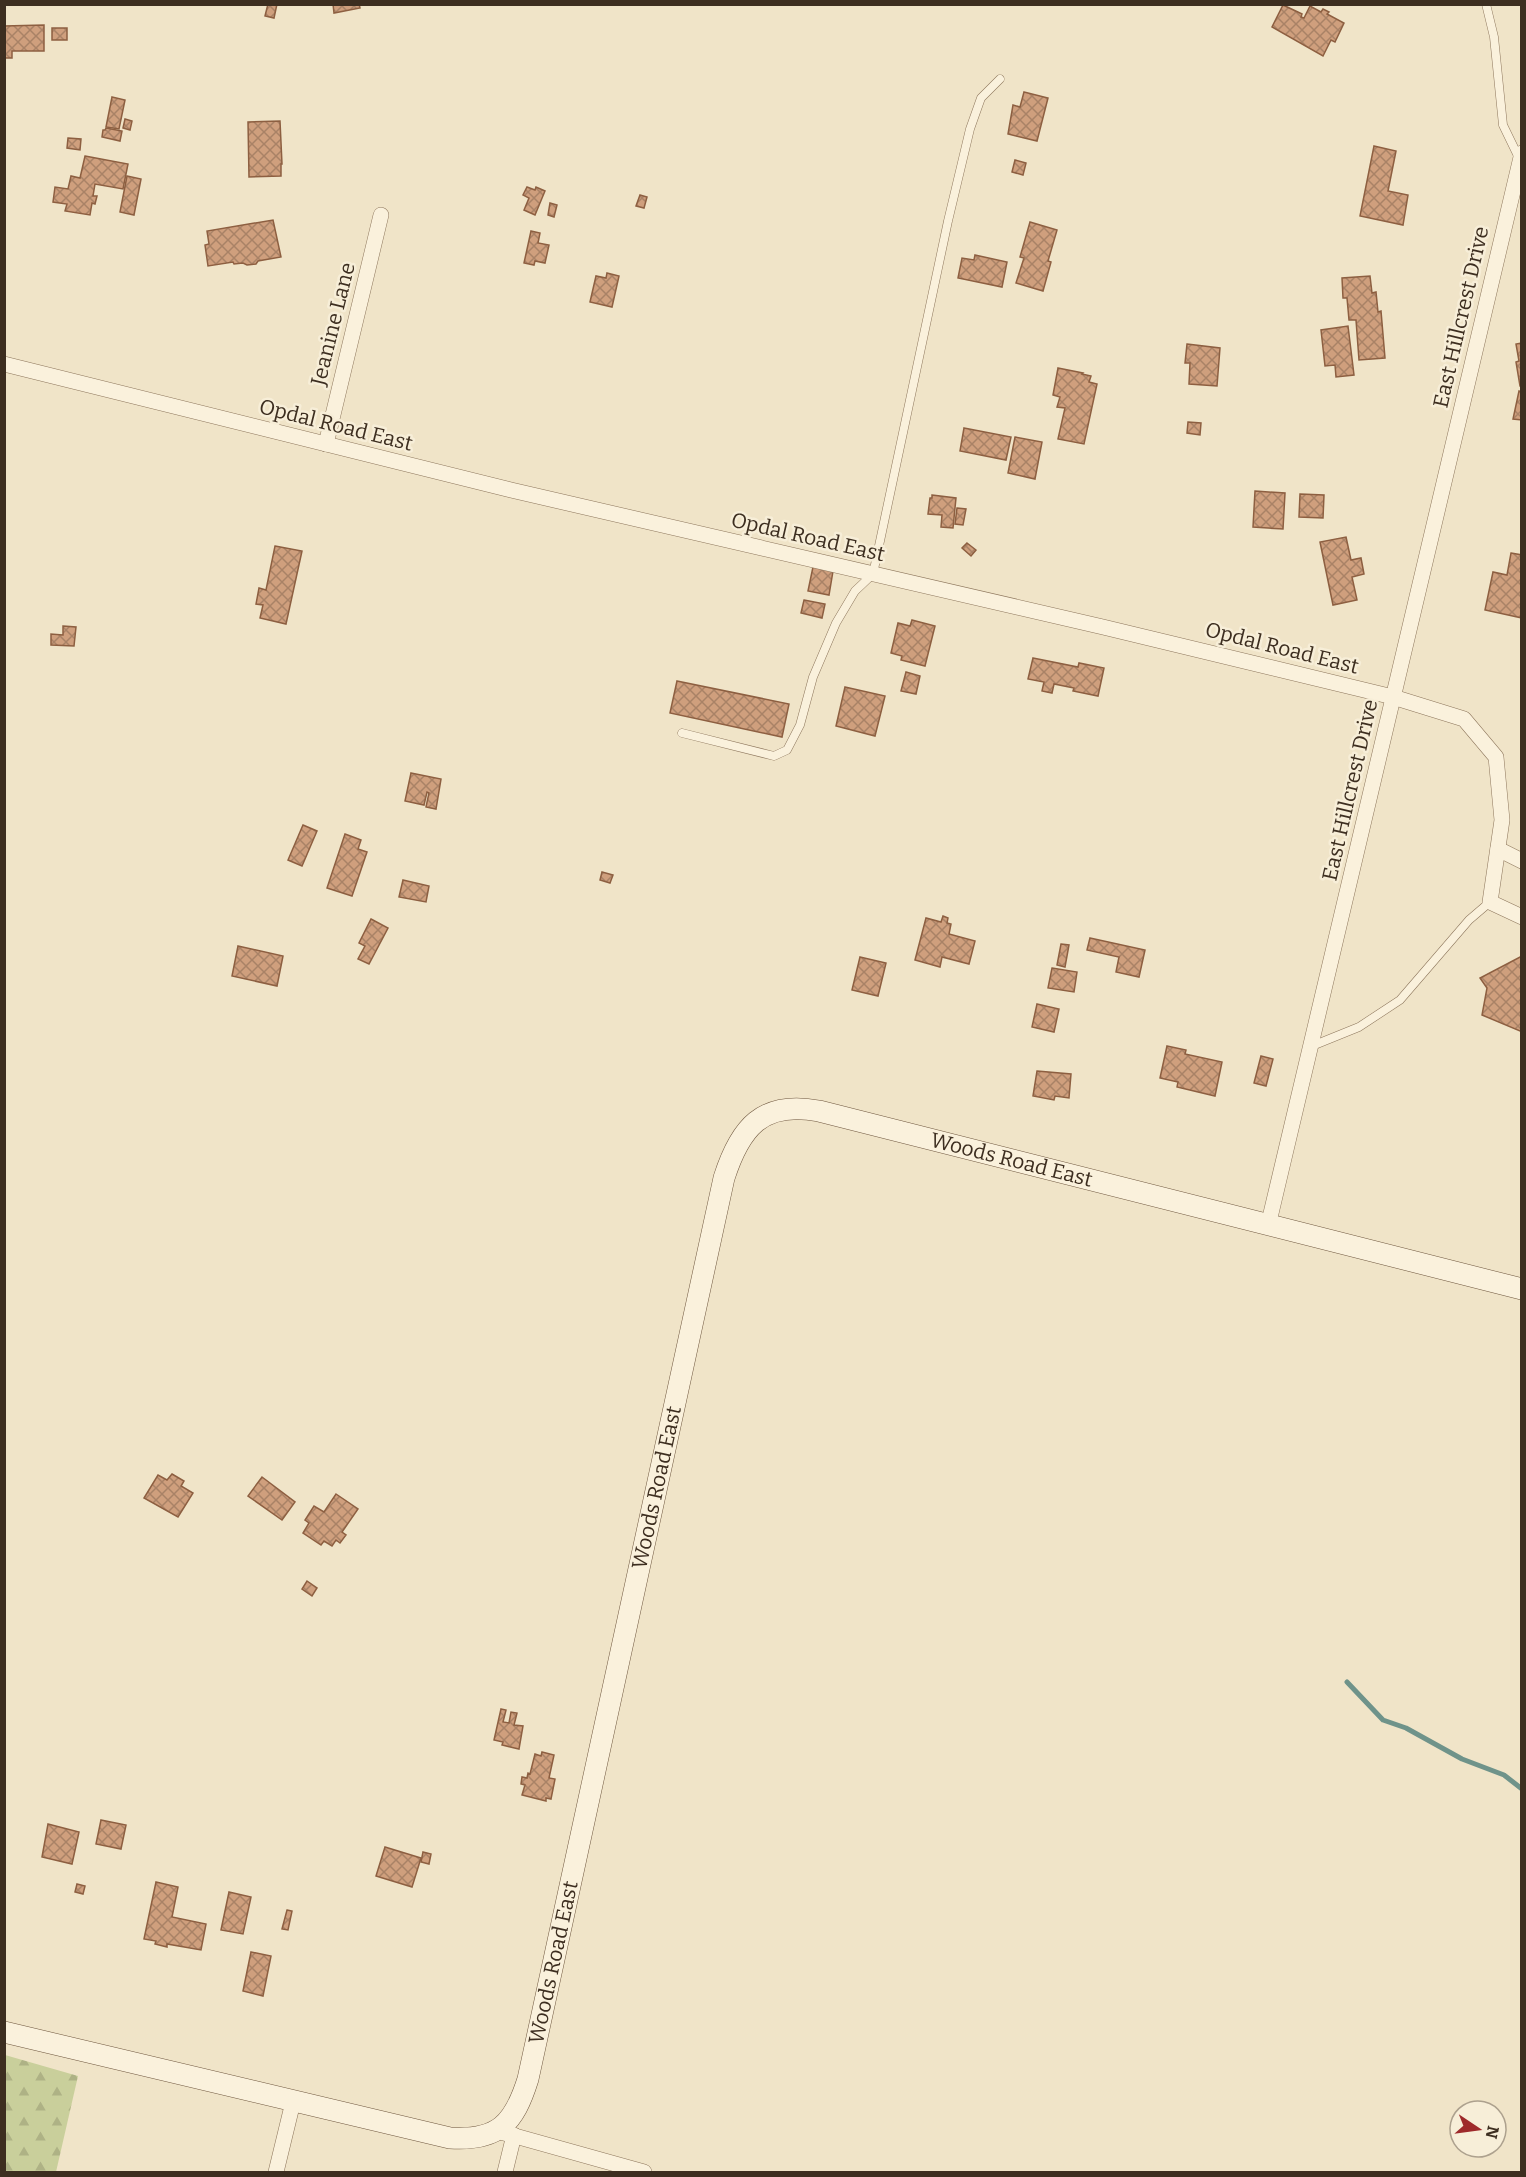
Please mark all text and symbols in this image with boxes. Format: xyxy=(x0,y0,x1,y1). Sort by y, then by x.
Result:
street label: East Hillcrest Drive xyxy=(1427,224,1495,410)
street label: Jeanine Lane xyxy=(305,260,361,389)
street label: Opdal Road East xyxy=(257,393,416,457)
street label: Opdal Road East xyxy=(729,507,888,567)
street label: Opdal Road East xyxy=(1203,616,1362,680)
street label: East Hillcrest Drive xyxy=(1316,697,1384,883)
street label: Woods Road East xyxy=(928,1127,1096,1193)
street label: Woods Road East xyxy=(626,1403,687,1571)
street label: Woods Road East xyxy=(523,1878,584,2046)
north arrow xyxy=(1448,2099,1508,2159)
text: N xyxy=(1481,2124,1503,2140)

